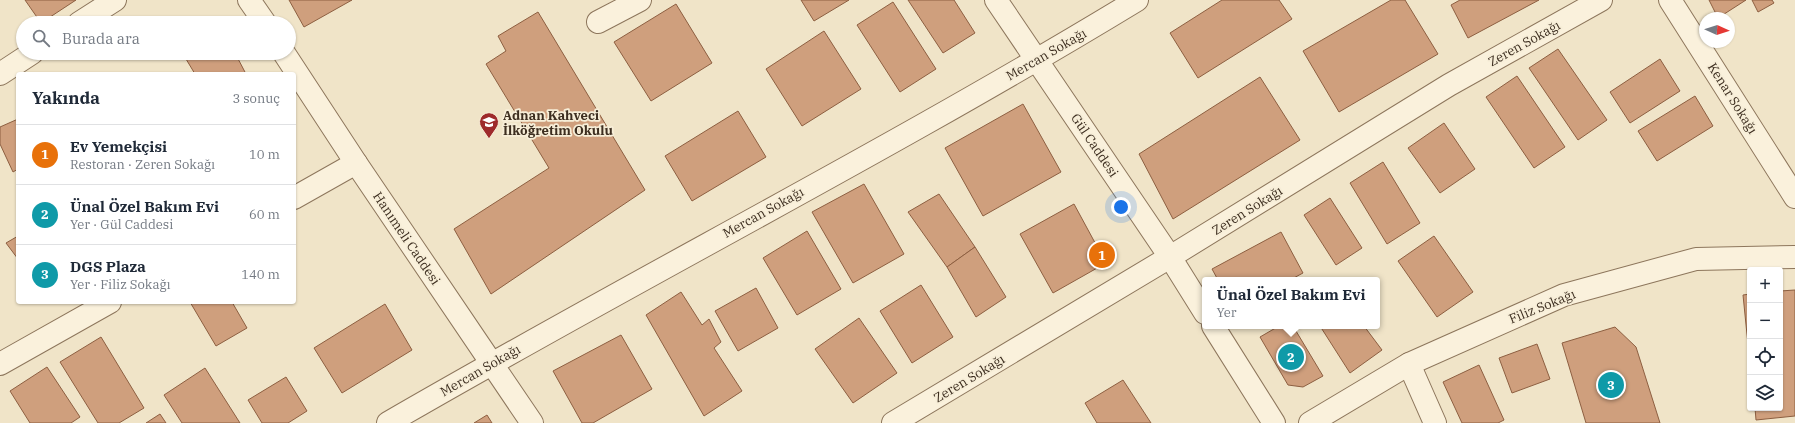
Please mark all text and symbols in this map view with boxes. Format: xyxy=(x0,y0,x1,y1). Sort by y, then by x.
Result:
north arrow xyxy=(1699,12,1735,48)
search box xyxy=(16,16,296,60)
street label: Zeren Sokağı xyxy=(1485,17,1563,70)
street label: Mercan Sokağı xyxy=(1003,25,1089,84)
icon: search xyxy=(30,27,52,49)
text: Burada ara xyxy=(62,29,140,48)
street label: Kenar Sokağı xyxy=(1704,59,1761,137)
text: Yakında xyxy=(32,87,100,109)
text: 3 sonuç xyxy=(232,90,280,107)
place label: Adnan Kahveci İlköğretim Okulu xyxy=(503,107,613,139)
street label: Gül Caddesi xyxy=(1067,110,1122,180)
school or university icon: Adnan Kahveci İlköğretim Okulu xyxy=(478,111,500,139)
text: Ev Yemekçisi xyxy=(70,137,167,156)
text: 1 xyxy=(41,146,49,163)
text: 10 m xyxy=(249,146,280,163)
text: Restoran · Zeren Sokağı xyxy=(70,156,215,173)
street label: Zeren Sokağı xyxy=(1209,182,1286,239)
street label: Mercan Sokağı xyxy=(720,183,807,242)
street label: Hanımeli Caddesi xyxy=(369,188,444,288)
text: Ünal Özel Bakım Evi xyxy=(70,197,219,216)
your location xyxy=(1111,197,1131,217)
text: 2 xyxy=(41,206,49,223)
text: 60 m xyxy=(249,206,280,223)
text: Yer · Gül Caddesi xyxy=(70,216,173,233)
pin: 1 xyxy=(1089,240,1115,270)
text: DGS Plaza xyxy=(70,257,146,276)
text: 3 xyxy=(41,266,49,283)
text: 140 m xyxy=(241,266,280,283)
map controls xyxy=(1747,267,1783,411)
button: + xyxy=(1747,267,1783,303)
text: Yer · Filiz Sokağı xyxy=(70,276,171,293)
popup xyxy=(1202,277,1380,329)
text: Ünal Özel Bakım Evi xyxy=(1217,285,1366,304)
street label: Filiz Sokağı xyxy=(1506,285,1578,328)
button: − xyxy=(1747,303,1783,339)
text: Yer xyxy=(1217,304,1237,321)
button: locate xyxy=(1747,339,1783,375)
street label: Mercan Sokağı xyxy=(437,341,523,400)
pin: 2 xyxy=(1278,342,1304,372)
street label: Zeren Sokağı xyxy=(931,351,1008,406)
pin: 3 xyxy=(1598,370,1624,400)
button: layers xyxy=(1747,375,1783,411)

